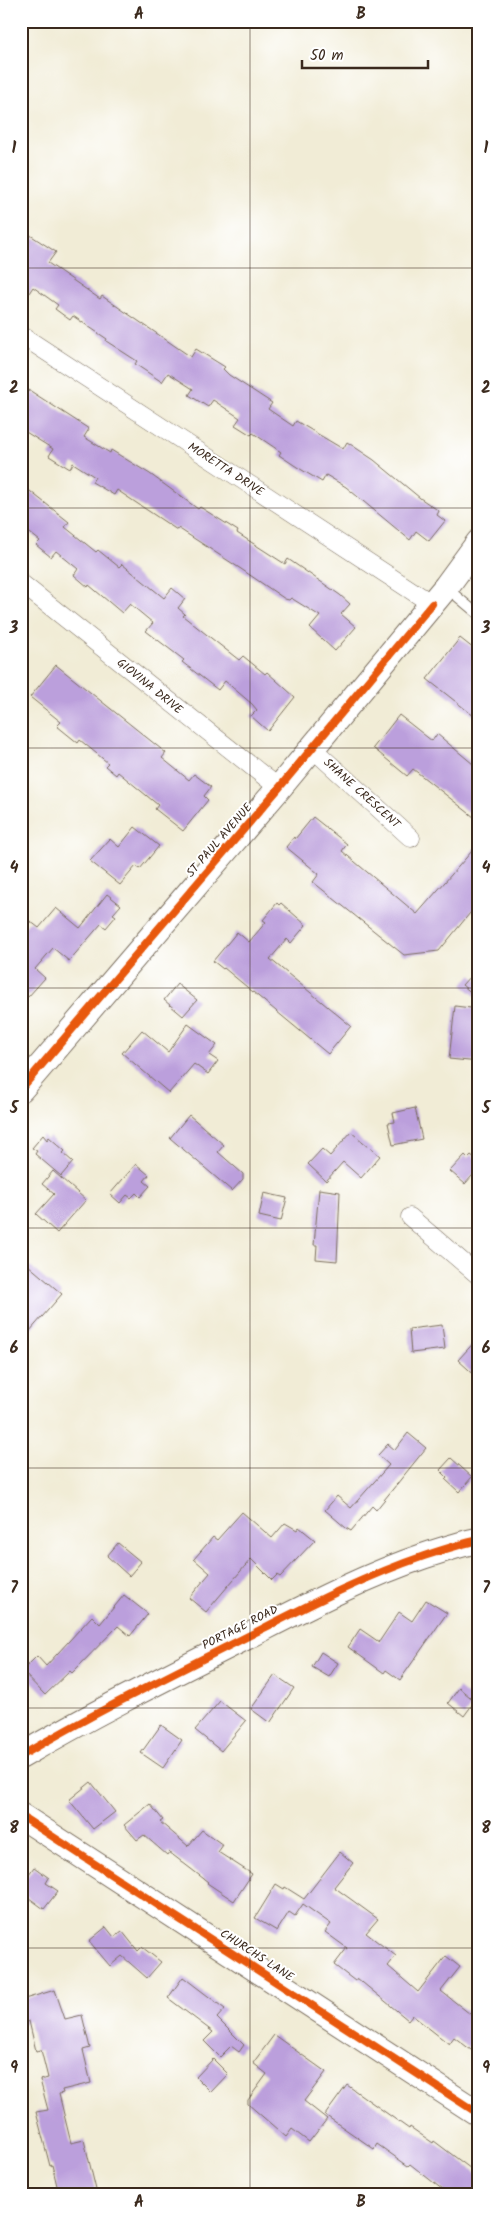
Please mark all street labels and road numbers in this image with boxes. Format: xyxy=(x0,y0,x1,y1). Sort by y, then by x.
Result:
street label: MORETTA DRIVE xyxy=(184,438,268,502)
street label: GIOVINA DRIVE xyxy=(112,654,188,720)
street label: SHANE CRESCENT xyxy=(319,754,406,834)
street label: ST PAUL AVENUE xyxy=(182,798,258,882)
street label: PORTAGE ROAD xyxy=(199,1600,282,1655)
street label: CHURCHS LANE xyxy=(216,1924,298,1987)

